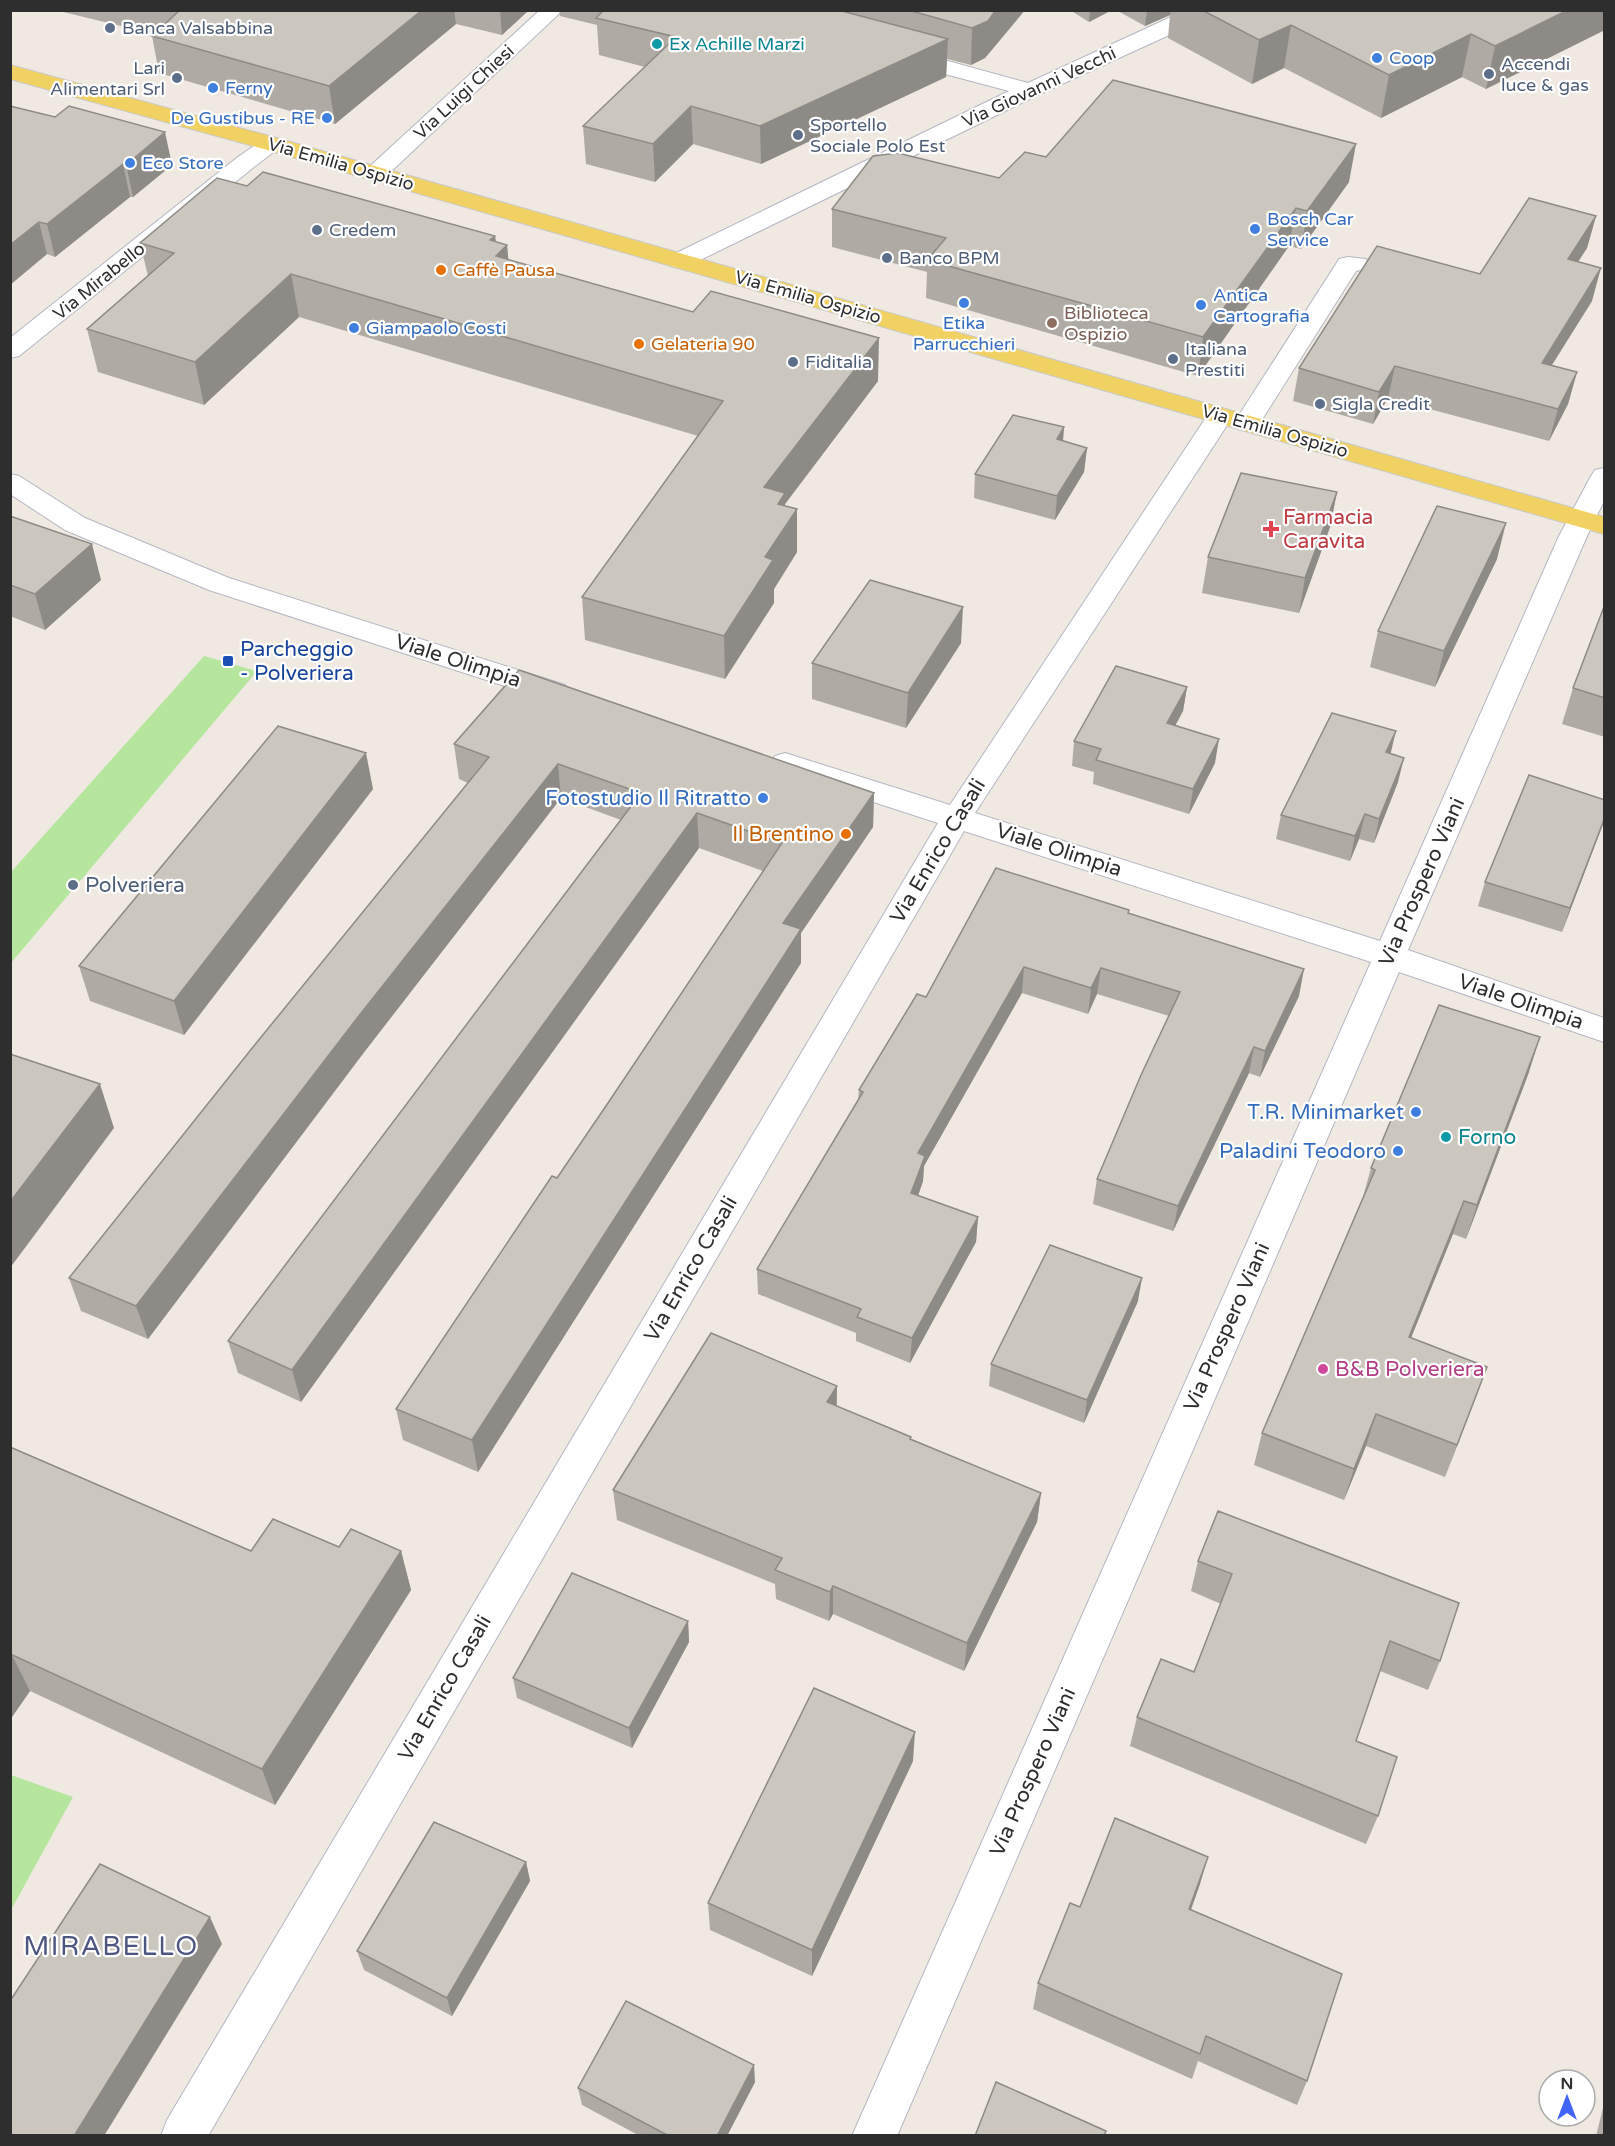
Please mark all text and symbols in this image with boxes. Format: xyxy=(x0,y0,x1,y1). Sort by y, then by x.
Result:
place label: Banca Valsabbina xyxy=(122,17,273,39)
marker: Banca Valsabbina xyxy=(103,21,117,35)
place label: Ex Achille Marzi xyxy=(669,33,805,55)
marker: Ex Achille Marzi xyxy=(650,37,664,51)
street label: Via Luigi Chiesi xyxy=(409,40,519,144)
street label: Via Giovanni Vecchi xyxy=(958,42,1120,132)
place label: Coop xyxy=(1389,47,1434,69)
marker: Coop xyxy=(1370,51,1384,65)
place label: Accendi luce & gas xyxy=(1501,53,1589,96)
place label: Lari Alimentari Srl xyxy=(50,57,165,100)
marker: Accendi luce & gas xyxy=(1482,67,1496,81)
marker: Lari Alimentari Srl xyxy=(170,71,184,85)
place label: Ferny xyxy=(225,77,273,99)
marker: Ferny xyxy=(206,81,220,95)
place label: De Gustibus - RE xyxy=(170,107,315,129)
marker: De Gustibus - RE xyxy=(320,111,334,125)
place label: Sportello Sociale Polo Est xyxy=(810,114,945,157)
marker: Sportello Sociale Polo Est xyxy=(791,128,805,142)
street label: Via Emilia Ospizio xyxy=(265,133,417,195)
place label: Eco Store xyxy=(142,152,224,174)
marker: Eco Store xyxy=(123,156,137,170)
place label: Bosch Car Service xyxy=(1267,208,1354,251)
place label: Credem xyxy=(329,219,396,241)
marker: Bosch Car Service xyxy=(1248,222,1262,236)
marker: Credem xyxy=(310,223,324,237)
street label: Via Mirabello xyxy=(49,237,149,325)
place label: Banco BPM xyxy=(899,247,1000,269)
marker: Banco BPM xyxy=(880,251,894,265)
place label: Caffè Pausa xyxy=(453,259,555,281)
marker: Caffè Pausa xyxy=(434,263,448,277)
street label: Via Emilia Ospizio xyxy=(732,266,884,328)
place label: Antica Cartografia xyxy=(1213,284,1310,327)
marker: Etika Parrucchieri xyxy=(957,296,971,310)
marker: Antica Cartografia xyxy=(1194,298,1208,312)
place label: Biblioteca Ospizio xyxy=(1064,302,1149,345)
place label: Etika Parrucchieri xyxy=(913,312,1015,355)
marker: Biblioteca Ospizio xyxy=(1045,316,1059,330)
place label: Giampaolo Costi xyxy=(366,317,506,339)
marker: Giampaolo Costi xyxy=(347,321,361,335)
place label: Gelateria 90 xyxy=(651,333,755,355)
marker: Gelateria 90 xyxy=(632,337,646,351)
place label: Italiana Prestiti xyxy=(1185,338,1247,381)
place label: Fiditalia xyxy=(805,351,872,373)
marker: Italiana Prestiti xyxy=(1166,352,1180,366)
marker: Fiditalia xyxy=(786,355,800,369)
place label: Sigla Credit xyxy=(1332,393,1430,415)
marker: Sigla Credit xyxy=(1313,397,1327,411)
street label: Via Emilia Ospizio xyxy=(1199,400,1351,462)
place label: Farmacia Caravita xyxy=(1283,505,1373,554)
marker: Farmacia Caravita xyxy=(1264,522,1278,536)
street label: Viale Olimpia xyxy=(392,629,524,693)
place label: Parcheggio - Polveriera xyxy=(240,637,354,686)
marker: Parcheggio - Polveriera xyxy=(221,654,235,668)
street label: Via Enrico Casali xyxy=(885,774,991,928)
place label: Fotostudio Il Ritratto xyxy=(545,786,751,811)
marker: Fotostudio Il Ritratto xyxy=(756,791,770,805)
street label: Via Prospero Viani xyxy=(1374,794,1470,970)
street label: Viale Olimpia xyxy=(993,818,1125,882)
place label: Il Brentino xyxy=(732,822,834,847)
marker: Il Brentino xyxy=(839,827,853,841)
place label: Polveriera xyxy=(85,873,185,898)
marker: Polveriera xyxy=(66,878,80,892)
street label: Viale Olimpia xyxy=(1455,969,1587,1035)
place label: T.R. Minimarket xyxy=(1247,1100,1404,1125)
marker: T.R. Minimarket xyxy=(1409,1105,1423,1119)
place label: Forno xyxy=(1458,1125,1516,1150)
marker: Forno xyxy=(1439,1130,1453,1144)
place label: Paladini Teodoro xyxy=(1219,1139,1386,1164)
marker: Paladini Teodoro xyxy=(1391,1144,1405,1158)
street label: Via Enrico Casali xyxy=(639,1192,743,1346)
street label: Via Prospero Viani xyxy=(1179,1239,1275,1415)
place label: B&B Polveriera xyxy=(1335,1357,1485,1382)
marker: B&B Polveriera xyxy=(1316,1362,1330,1376)
street label: Via Enrico Casali xyxy=(393,1611,497,1765)
street label: Via Prospero Viani xyxy=(985,1684,1081,1860)
district label: MIRABELLO xyxy=(23,1930,199,1963)
north arrow xyxy=(1537,2068,1597,2128)
text: N xyxy=(1561,2074,1573,2094)

